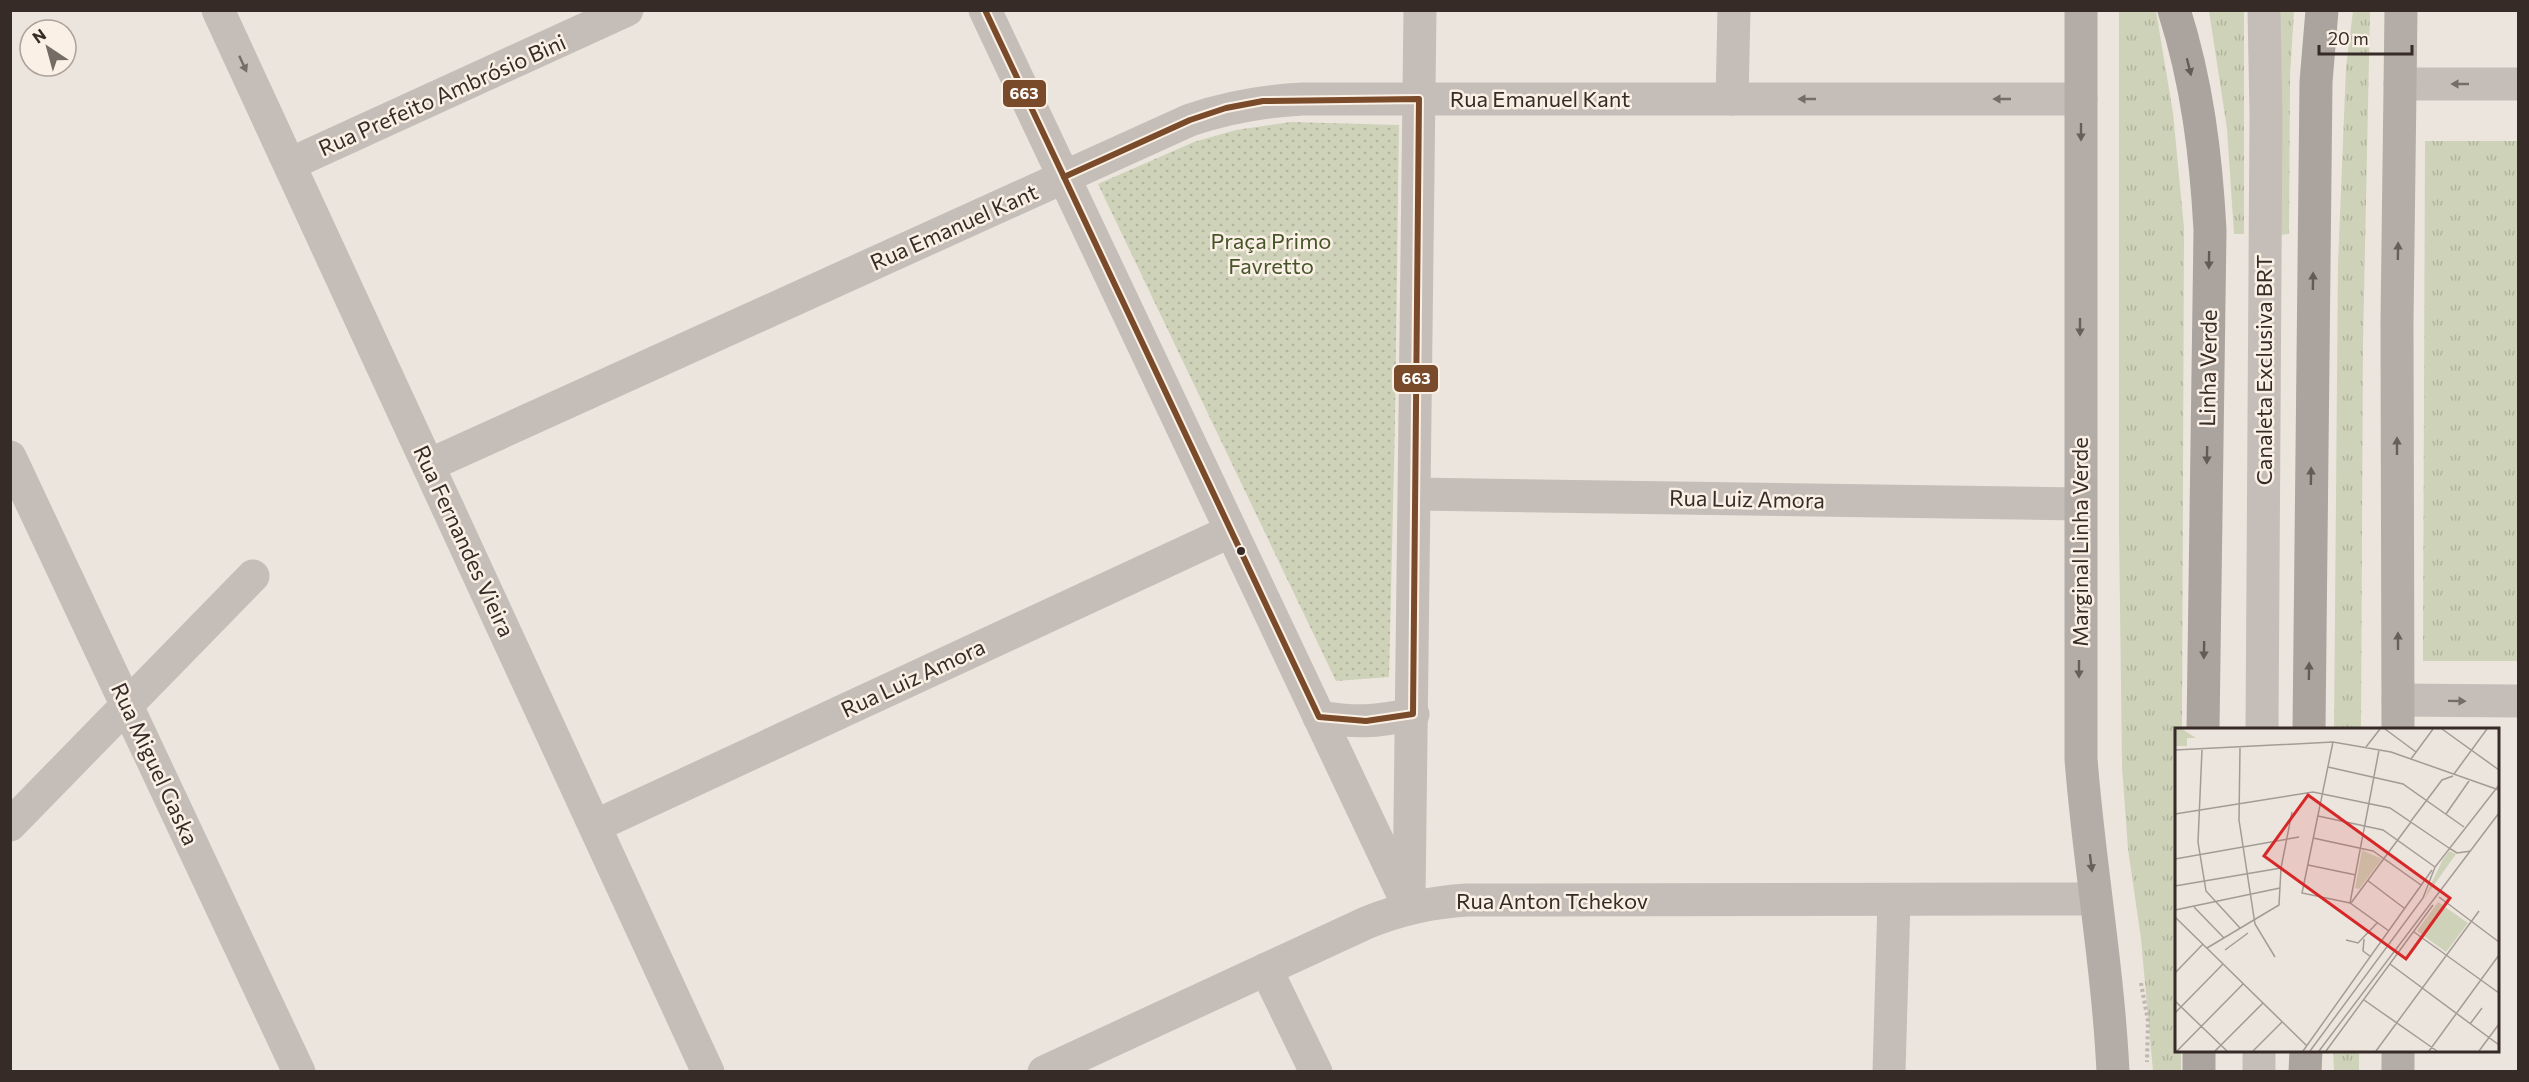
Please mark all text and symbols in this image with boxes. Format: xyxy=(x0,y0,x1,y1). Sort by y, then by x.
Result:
north arrow xyxy=(18,18,78,78)
scale bar xyxy=(2319,18,2412,56)
text: N xyxy=(28,24,49,47)
text: 20 m xyxy=(2328,27,2369,49)
street label: Rua Prefeito Ambrósio Bini xyxy=(314,28,570,161)
one-way arrow xyxy=(239,55,248,72)
one-way arrow xyxy=(2185,58,2195,76)
line badge: 663 xyxy=(1002,79,1047,108)
one-way arrow xyxy=(2451,79,2470,89)
text: 663 xyxy=(1010,83,1038,102)
street label: Rua Emanuel Kant xyxy=(1450,85,1630,112)
one-way arrow xyxy=(1797,94,1816,104)
one-way arrow xyxy=(1992,94,2011,104)
one-way arrow xyxy=(2076,122,2086,141)
street label: Rua Emanuel Kant xyxy=(866,177,1042,276)
park label: Praça Primo Favretto xyxy=(1210,227,1332,279)
one-way arrow xyxy=(2393,242,2403,261)
one-way arrow xyxy=(2204,251,2214,270)
street label: Canaleta Exclusiva BRT xyxy=(2250,255,2277,485)
one-way arrow xyxy=(2309,272,2318,291)
street label: Linha Verde xyxy=(2193,309,2222,427)
one-way arrow xyxy=(2075,317,2085,336)
line badge: 663 xyxy=(1393,364,1439,393)
text: 663 xyxy=(1402,368,1430,387)
street label: Marginal Linha Verde xyxy=(2066,437,2093,647)
one-way arrow xyxy=(2392,437,2402,456)
street label: Rua Fernandes Vieira xyxy=(408,441,521,641)
one-way arrow xyxy=(2202,446,2212,465)
one-way arrow xyxy=(2307,467,2316,486)
street label: Rua Luiz Amora xyxy=(1669,484,1825,513)
unlabelled marker xyxy=(1235,545,1247,557)
street label: Rua Luiz Amora xyxy=(836,632,989,723)
one-way arrow xyxy=(2393,632,2403,651)
one-way arrow xyxy=(2200,641,2209,660)
one-way arrow xyxy=(2074,659,2084,678)
one-way arrow xyxy=(2305,662,2314,681)
street label: Rua Miguel Gaska xyxy=(106,678,205,849)
one-way arrow xyxy=(2447,696,2466,706)
inset map xyxy=(2175,728,2499,1052)
one-way arrow xyxy=(2086,854,2095,873)
street label: Rua Anton Tchekov xyxy=(1456,887,1648,914)

